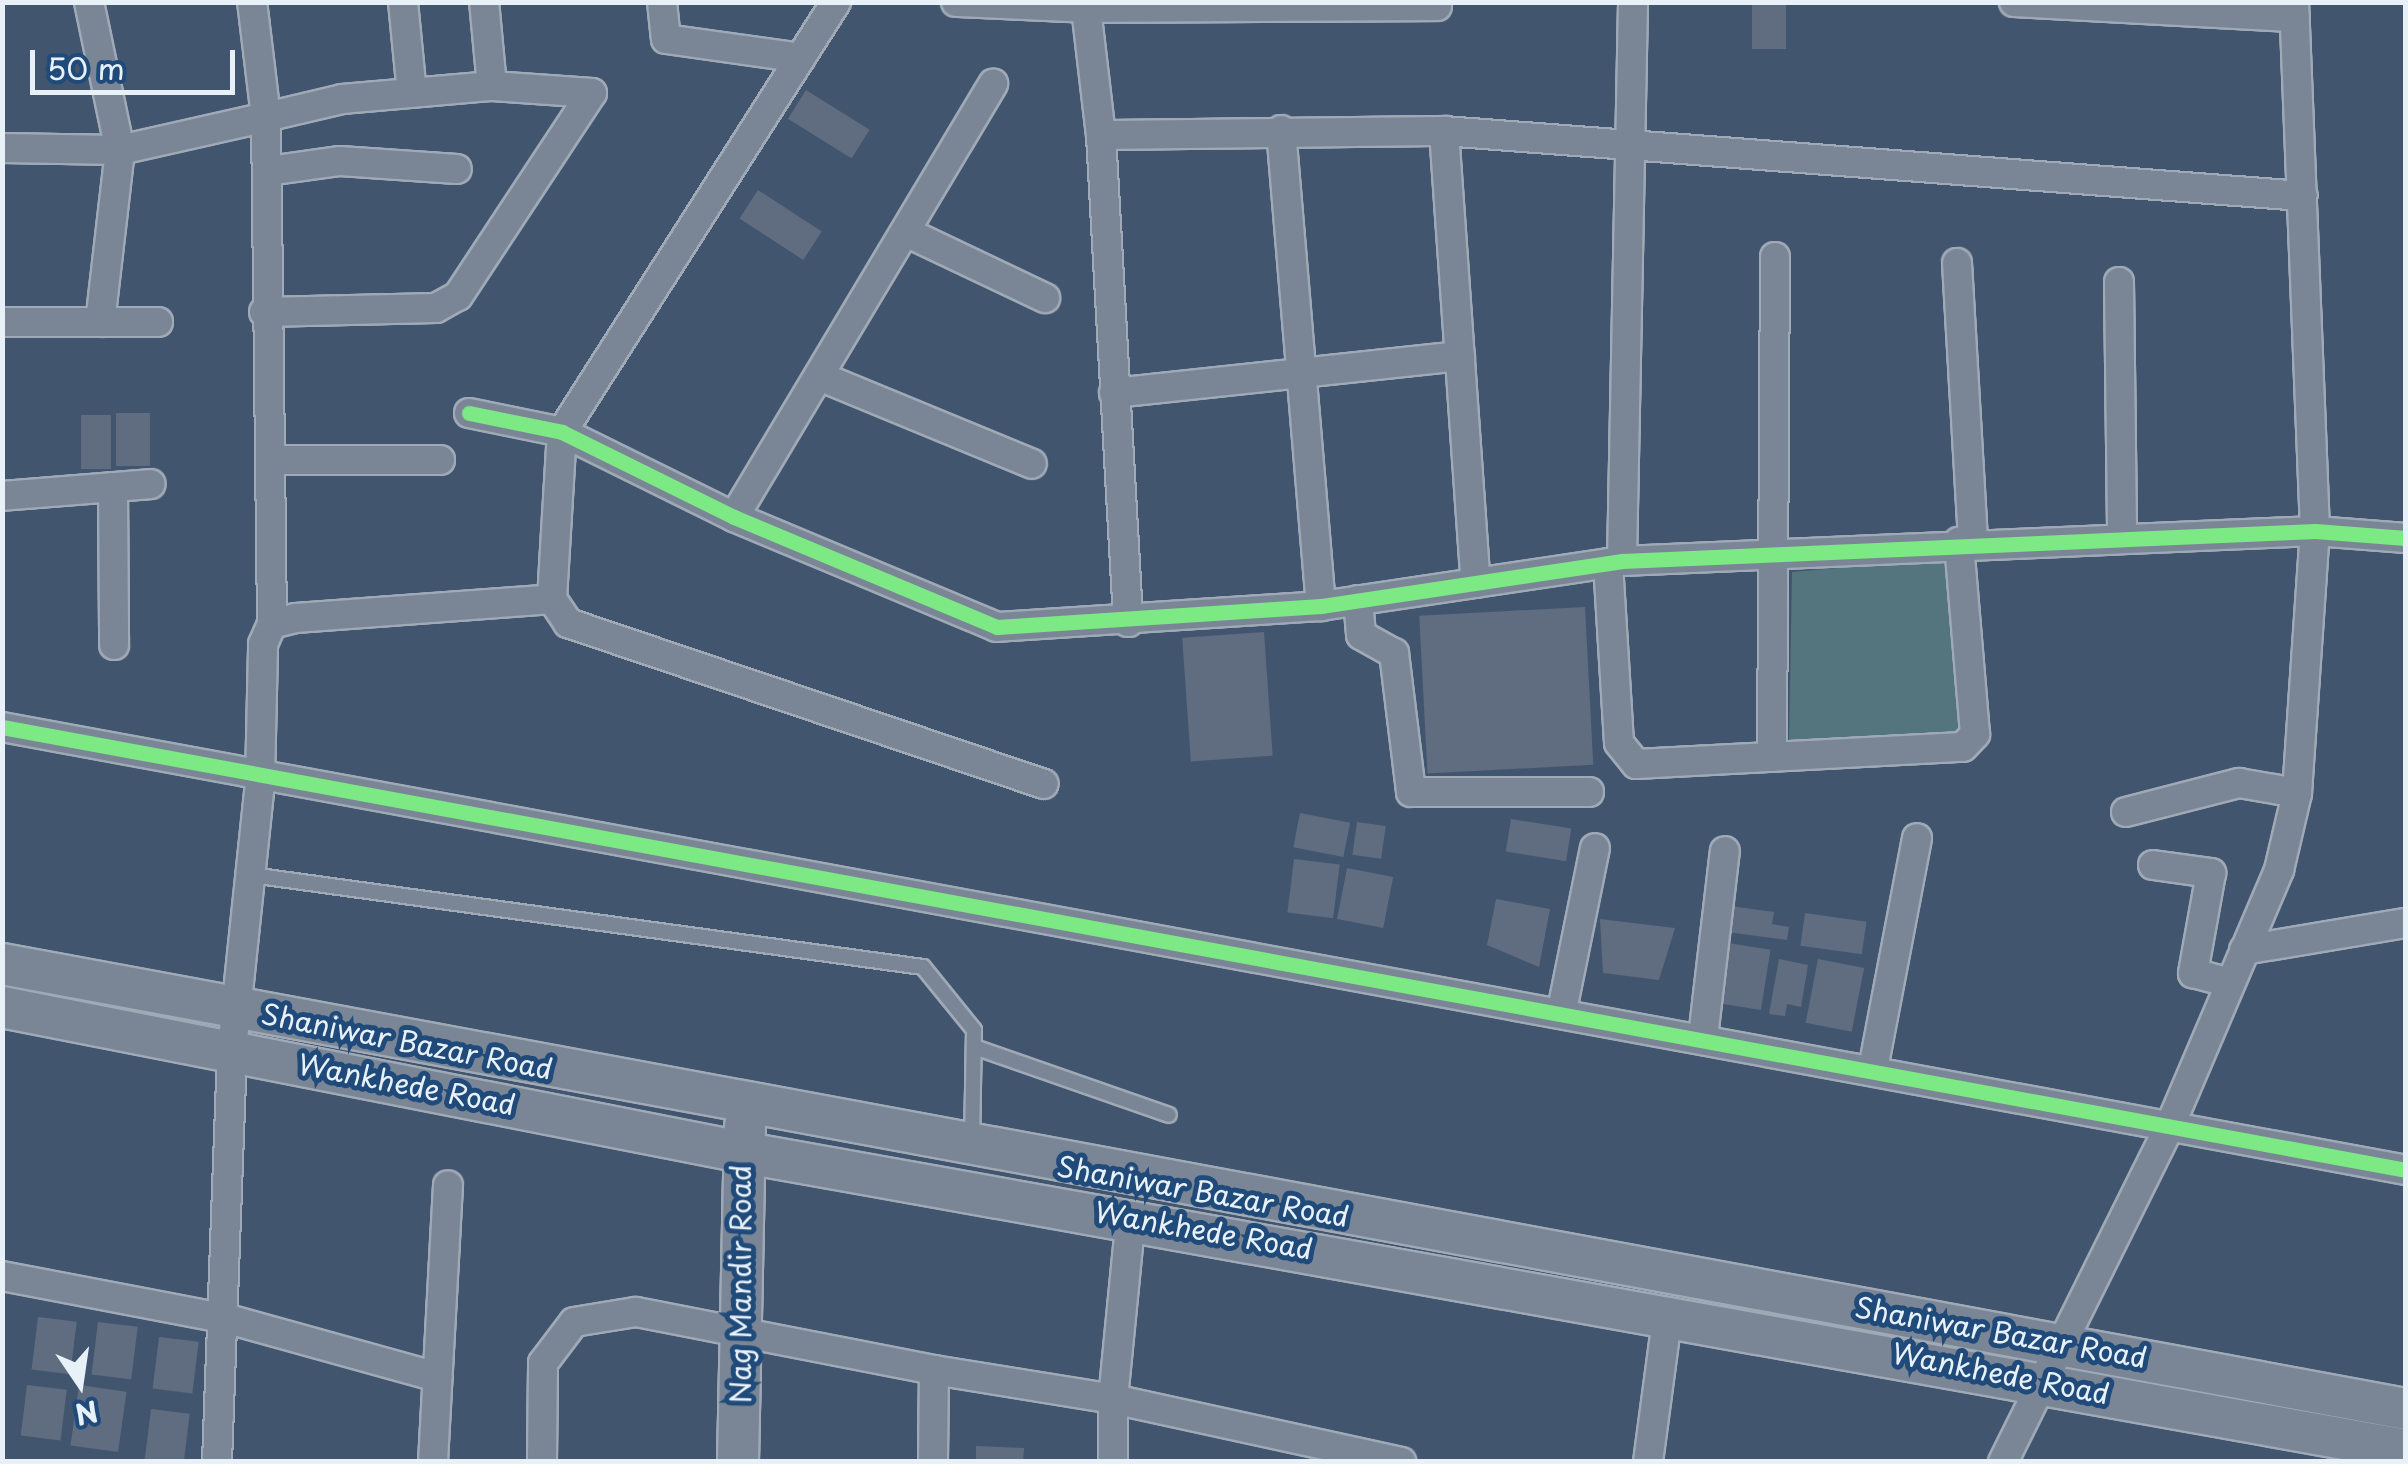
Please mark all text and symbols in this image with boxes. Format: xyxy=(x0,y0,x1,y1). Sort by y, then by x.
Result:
scale bar xyxy=(35,30,240,92)
text: 50 m xyxy=(47,45,125,90)
street label: Shaniwar Bazar Road xyxy=(259,996,555,1086)
street label: Wankhede Road xyxy=(295,1046,519,1122)
street label: Shaniwar Bazar Road xyxy=(1055,1149,1351,1233)
street label: Nag Mandir Road xyxy=(723,1165,757,1403)
street label: Wankhede Road xyxy=(1092,1194,1316,1266)
street label: Shaniwar Bazar Road xyxy=(1853,1290,2149,1374)
north arrow xyxy=(30,1334,130,1434)
street label: Wankhede Road xyxy=(1889,1335,2113,1411)
text: N xyxy=(71,1390,103,1437)

